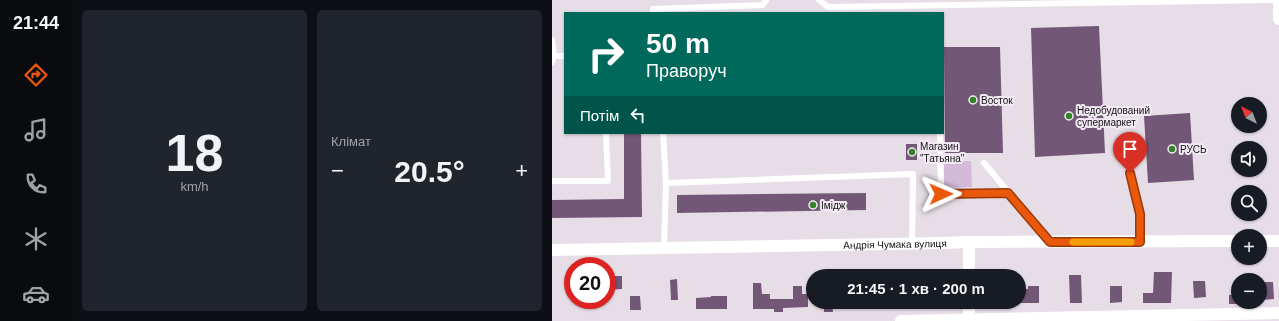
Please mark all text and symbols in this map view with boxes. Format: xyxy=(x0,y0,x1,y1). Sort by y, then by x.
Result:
text: 21:44 xyxy=(13,13,59,33)
icon: right xyxy=(580,28,632,80)
text: 50 m xyxy=(646,28,710,59)
icon: directions xyxy=(22,61,50,89)
text: Праворуч xyxy=(646,61,727,81)
marker: Восток xyxy=(968,95,978,105)
place label: Восток xyxy=(981,95,1013,106)
north arrow xyxy=(1231,97,1267,133)
map controls xyxy=(1231,97,1267,309)
icon: left xyxy=(627,104,649,126)
place label: Недобудований супермаркет xyxy=(1077,105,1150,128)
text: Потім xyxy=(580,107,619,124)
marker: Недобудований супермаркет xyxy=(1064,111,1074,121)
icon: music xyxy=(22,116,50,144)
text: 18 xyxy=(166,124,223,182)
pin xyxy=(1113,132,1147,173)
text: Клімат xyxy=(331,134,371,149)
icon: arrive xyxy=(1119,138,1141,160)
place label: Магазин "Татьяна" xyxy=(920,141,965,164)
button: sound xyxy=(1231,141,1267,177)
marker: РУСЬ xyxy=(1167,144,1177,154)
place label: РУСЬ xyxy=(1180,144,1207,155)
marker: Магазин "Татьяна" xyxy=(907,147,917,157)
text: 20.5° xyxy=(394,155,465,188)
text: − xyxy=(331,158,344,183)
text: + xyxy=(515,158,528,183)
icon: phone xyxy=(22,170,50,198)
position arrow xyxy=(920,173,962,215)
text: km/h xyxy=(180,179,209,194)
button: search xyxy=(1231,185,1267,221)
marker: Імідж xyxy=(808,200,818,210)
place label: Імідж xyxy=(821,200,846,211)
icon: climate xyxy=(22,225,50,253)
button: + xyxy=(1231,229,1267,265)
street label: Андрія Чумака вулиця xyxy=(843,238,947,251)
speed limit sign: 20 xyxy=(564,257,616,309)
button: − xyxy=(1231,273,1267,309)
icon: car xyxy=(22,280,50,308)
text: 21:45 · 1 хв · 200 m xyxy=(847,280,985,297)

